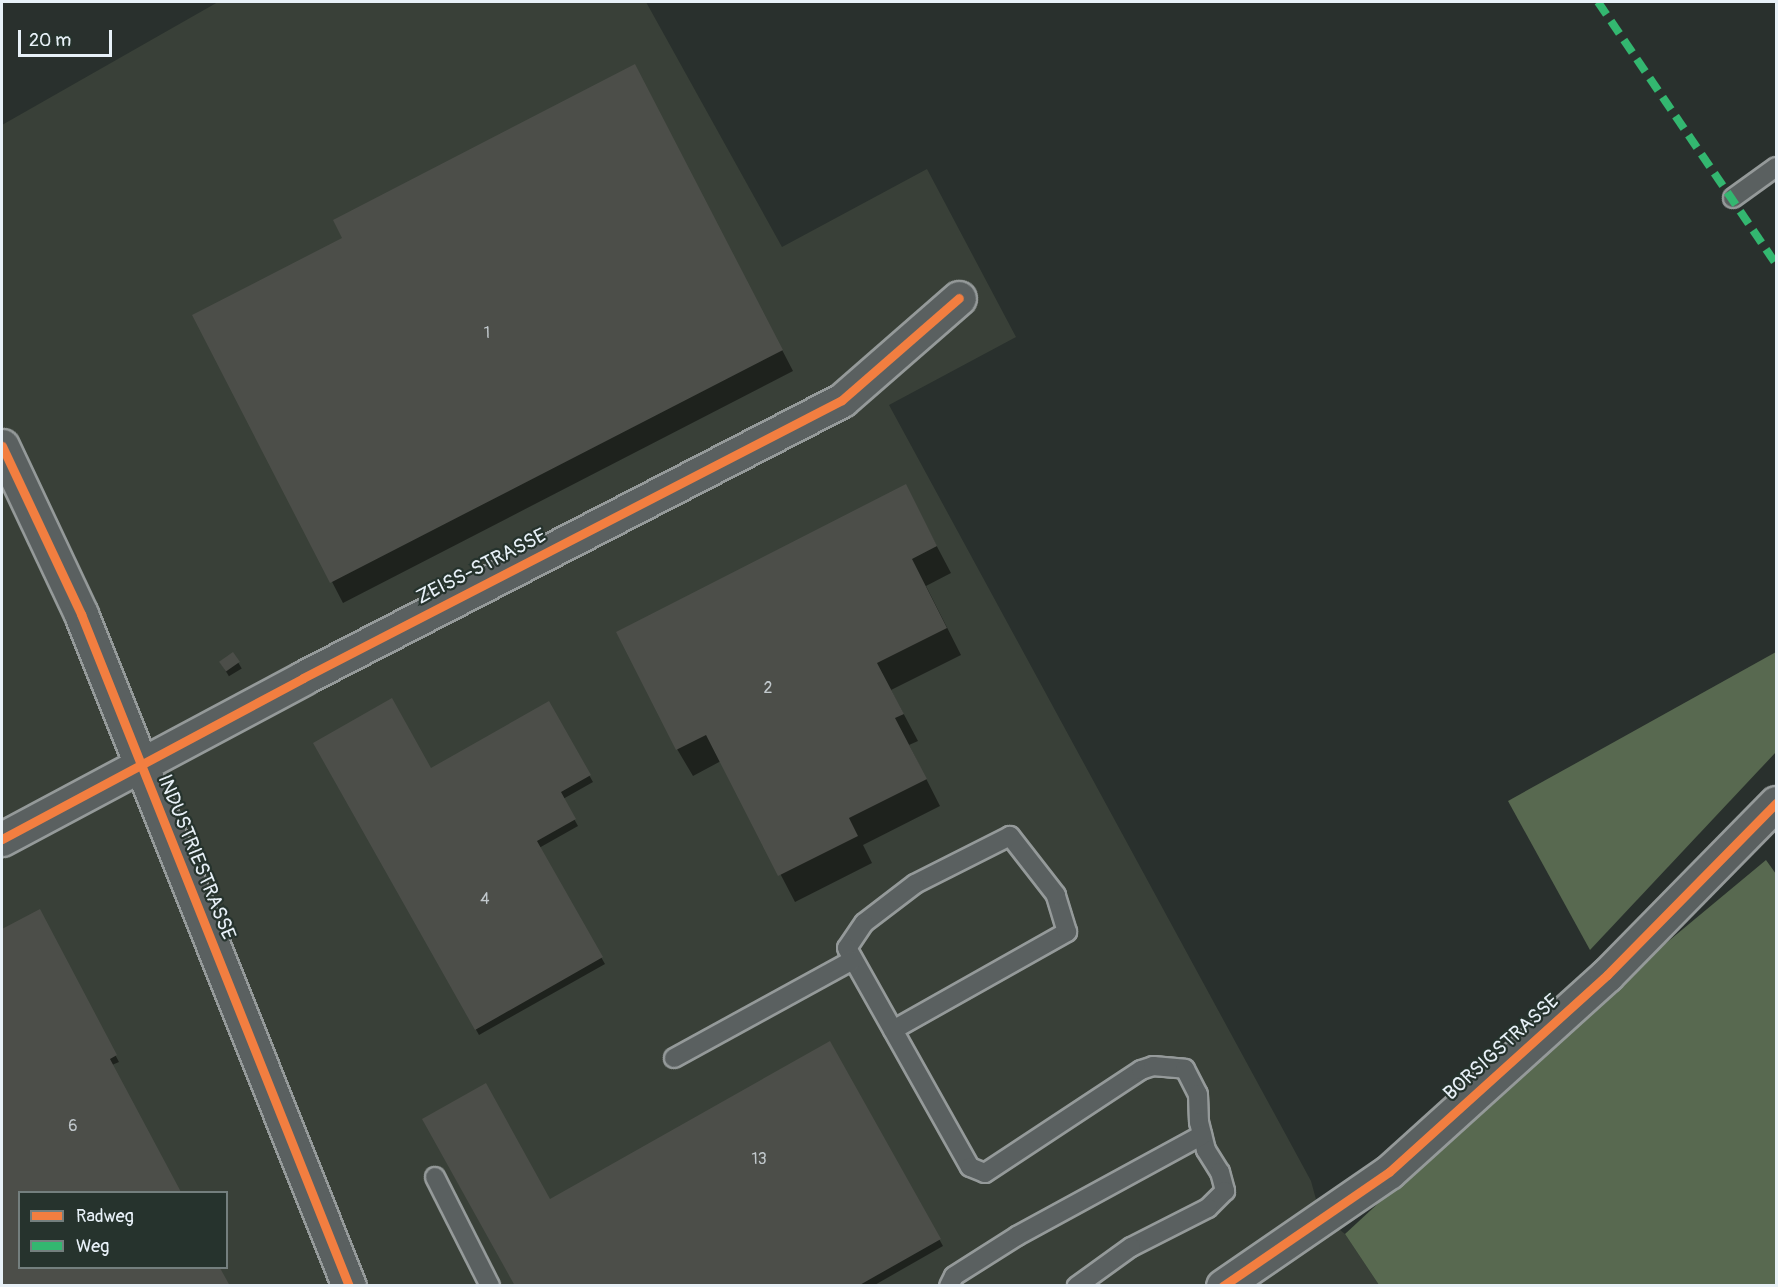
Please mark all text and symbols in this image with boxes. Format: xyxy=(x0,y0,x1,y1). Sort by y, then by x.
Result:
scale bar xyxy=(21,18,116,56)
text: 20 m xyxy=(29,29,71,52)
house number: 1 xyxy=(484,323,490,343)
street label: ZEISS-STRASSE xyxy=(412,523,550,609)
house number: 2 xyxy=(764,678,772,698)
street label: INDUSTRIESTRASSE xyxy=(153,771,241,943)
house number: 4 xyxy=(480,889,490,909)
street label: BORSIGSTRASSE xyxy=(1438,989,1564,1105)
house number: 6 xyxy=(68,1116,78,1136)
house number: 13 xyxy=(751,1149,767,1169)
legend xyxy=(18,1191,228,1269)
text: Radweg xyxy=(76,1205,134,1228)
text: Weg xyxy=(76,1235,109,1258)

